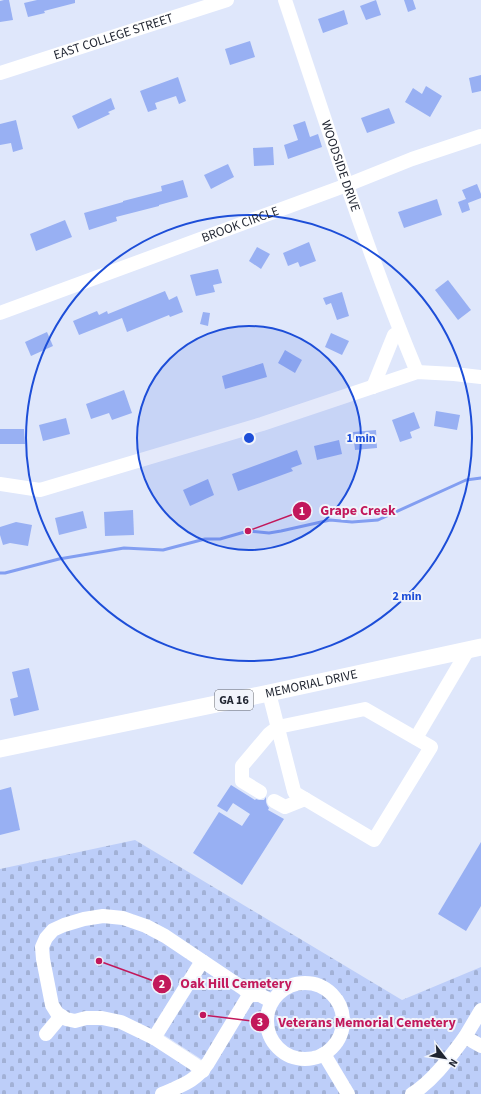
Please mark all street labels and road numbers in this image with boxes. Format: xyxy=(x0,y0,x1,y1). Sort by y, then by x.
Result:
street label: EAST COLLEGE STREET xyxy=(51,9,175,64)
street label: WOODSIDE DRIVE xyxy=(317,118,365,214)
street label: BROOK CIRCLE xyxy=(199,202,282,247)
street label: MEMORIAL DRIVE xyxy=(264,665,359,703)
road number: GA 16 xyxy=(215,690,253,710)

